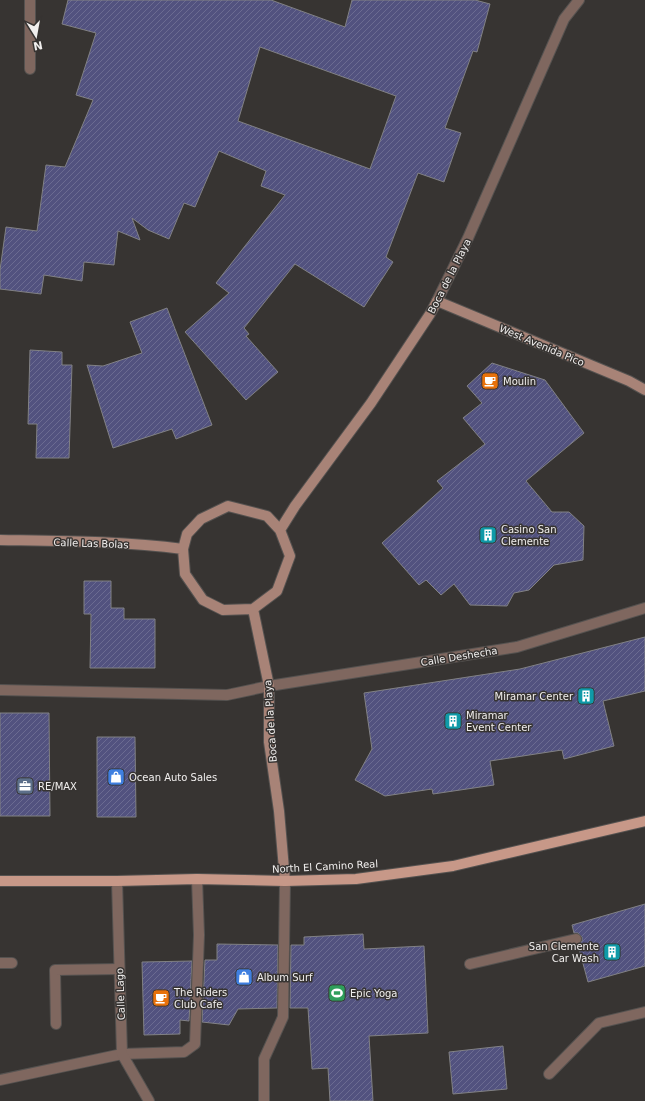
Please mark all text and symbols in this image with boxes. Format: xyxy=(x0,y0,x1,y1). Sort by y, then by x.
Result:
north arrow xyxy=(16,16,56,56)
text: N xyxy=(32,38,44,53)
street label: Boca de la Playa xyxy=(426,237,473,315)
street label: West Avenida Pico xyxy=(498,323,586,368)
cafe icon: Moulin xyxy=(480,371,500,391)
place label: Moulin xyxy=(503,376,536,387)
place label: Casino San Clemente xyxy=(501,524,557,547)
building icon: Casino San Clemente xyxy=(478,525,498,545)
street label: Calle Las Bolas xyxy=(53,537,129,550)
street label: Calle Deshecha xyxy=(420,645,498,668)
street label: Boca de la Playa xyxy=(262,679,279,763)
building icon: Miramar Center xyxy=(576,686,596,706)
place label: Miramar Center xyxy=(495,691,574,702)
place label: Miramar Event Center xyxy=(466,710,532,733)
building icon: Miramar Event Center xyxy=(443,711,463,731)
shop icon: Ocean Auto Sales xyxy=(106,767,126,787)
place label: Ocean Auto Sales xyxy=(129,772,217,783)
office icon: RE/MAX xyxy=(15,776,35,796)
place label: RE/MAX xyxy=(38,781,77,792)
street label: North El Camino Real xyxy=(272,858,378,875)
place label: San Clemente Car Wash xyxy=(529,941,599,964)
building icon: San Clemente Car Wash xyxy=(602,942,622,962)
shop icon: Album Surf xyxy=(234,967,254,987)
street label: Calle Lago xyxy=(114,968,127,1020)
place label: Album Surf xyxy=(257,972,313,983)
sports icon: Epic Yoga xyxy=(327,983,347,1003)
place label: The Riders Club Cafe xyxy=(173,987,227,1010)
cafe icon: The Riders Club Cafe xyxy=(151,988,171,1008)
place label: Epic Yoga xyxy=(350,988,398,999)

